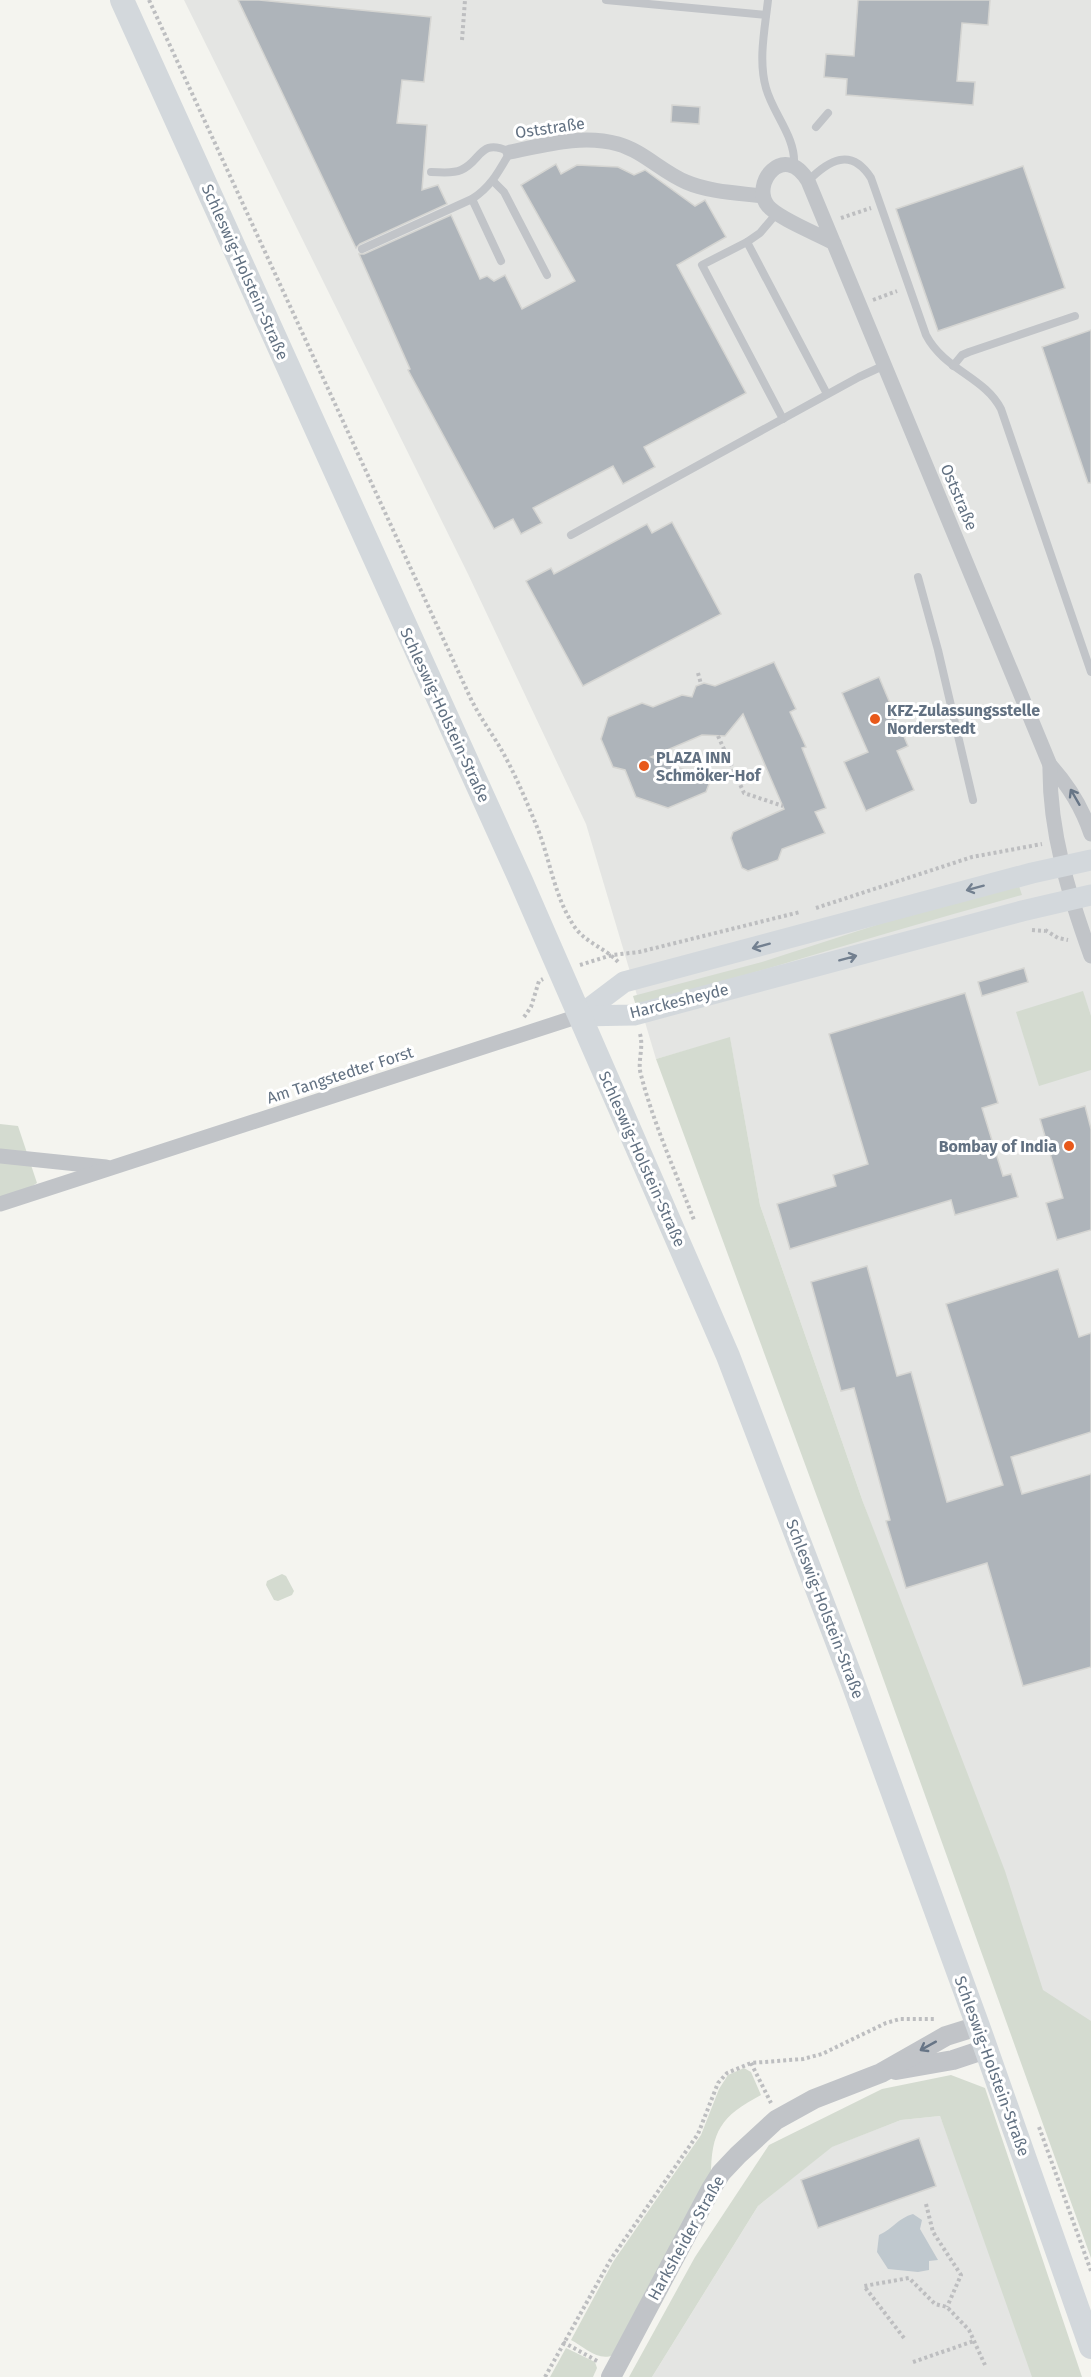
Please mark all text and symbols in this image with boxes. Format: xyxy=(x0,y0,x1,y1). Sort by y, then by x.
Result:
street label: Oststraße xyxy=(514,114,586,142)
street label: Schleswig-Holstein-Straße xyxy=(198,181,292,363)
street label: Oststraße xyxy=(937,461,981,533)
street label: Schleswig-Holstein-Straße xyxy=(396,625,494,805)
place label: KFZ-Zulassungsstelle Norderstedt xyxy=(887,701,1040,738)
marker: KFZ-Zulassungsstelle Norderstedt xyxy=(868,712,882,726)
place label: PLAZA INN Schmöker-Hof xyxy=(656,748,762,785)
marker: PLAZA INN Schmöker-Hof xyxy=(637,759,651,773)
one-way arrow xyxy=(1069,789,1081,806)
one-way arrow xyxy=(966,883,985,894)
one-way arrow xyxy=(752,941,771,952)
one-way arrow xyxy=(838,951,857,963)
street label: Harckesheyde xyxy=(628,980,730,1022)
street label: Am Tangstedter Forst xyxy=(264,1042,416,1108)
street label: Schleswig-Holstein-Straße xyxy=(595,1068,689,1250)
place label: Bombay of India xyxy=(939,1137,1057,1156)
marker: Bombay of India xyxy=(1062,1139,1076,1153)
street label: Schleswig-Holstein-Straße xyxy=(782,1517,868,1701)
street label: Schleswig-Holstein-Straße xyxy=(951,1973,1033,2159)
one-way arrow xyxy=(920,2041,938,2052)
street label: Harksheider Straße xyxy=(644,2172,728,2304)

